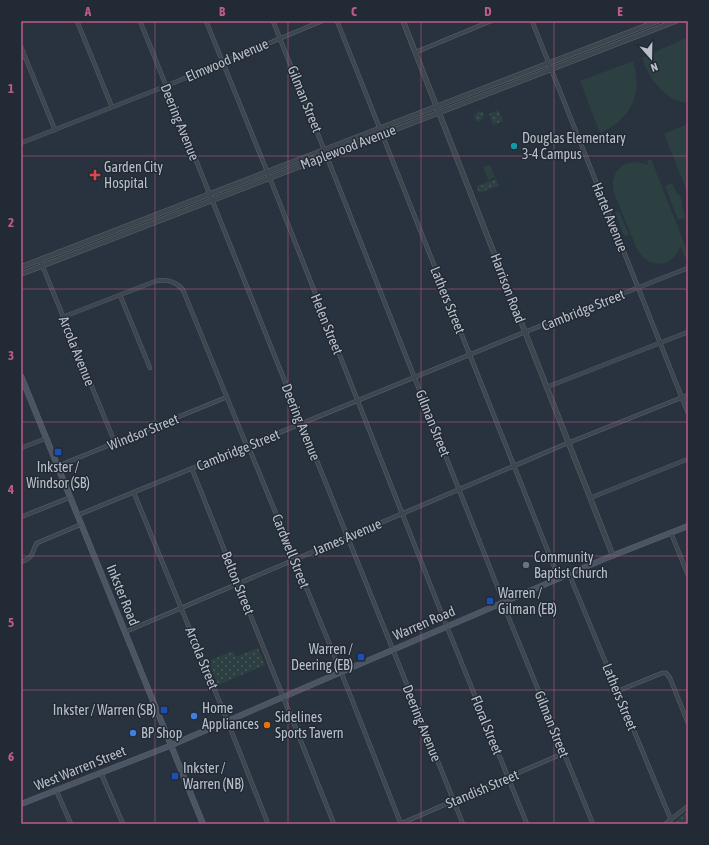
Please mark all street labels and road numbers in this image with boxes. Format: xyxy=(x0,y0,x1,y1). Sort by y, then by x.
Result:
street label: Elmwood Avenue xyxy=(183,35,271,85)
street label: Gilman Street xyxy=(284,63,326,135)
street label: Deering Avenue xyxy=(157,81,203,163)
street label: Maplewood Avenue xyxy=(298,121,398,173)
street label: Hartel Avenue xyxy=(589,180,631,254)
street label: Harrison Road xyxy=(487,251,529,325)
street label: Lathers Street xyxy=(427,264,469,336)
street label: Cambridge Street xyxy=(539,286,627,334)
street label: Helen Street xyxy=(308,291,346,357)
street label: Arcola Avenue xyxy=(56,314,98,388)
street label: Deering Avenue xyxy=(278,381,324,463)
street label: Gilman Street xyxy=(412,387,454,459)
street label: Windsor Street xyxy=(105,411,181,453)
street label: Cambridge Street xyxy=(194,426,282,474)
street label: Cardwell Street xyxy=(269,512,313,590)
street label: James Avenue xyxy=(310,515,384,559)
street label: Belton Street xyxy=(218,549,258,617)
street label: Inkster Road xyxy=(104,562,142,628)
street label: Warren Road xyxy=(390,603,458,643)
street label: Arcola Street xyxy=(182,625,222,691)
street label: Lathers Street xyxy=(599,661,641,733)
street label: Deering Avenue xyxy=(399,682,445,764)
street label: Gilman Street xyxy=(531,688,573,760)
street label: Floral Street xyxy=(468,693,506,757)
street label: West Warren Street xyxy=(32,742,128,794)
street label: Standish Street xyxy=(443,767,521,811)

